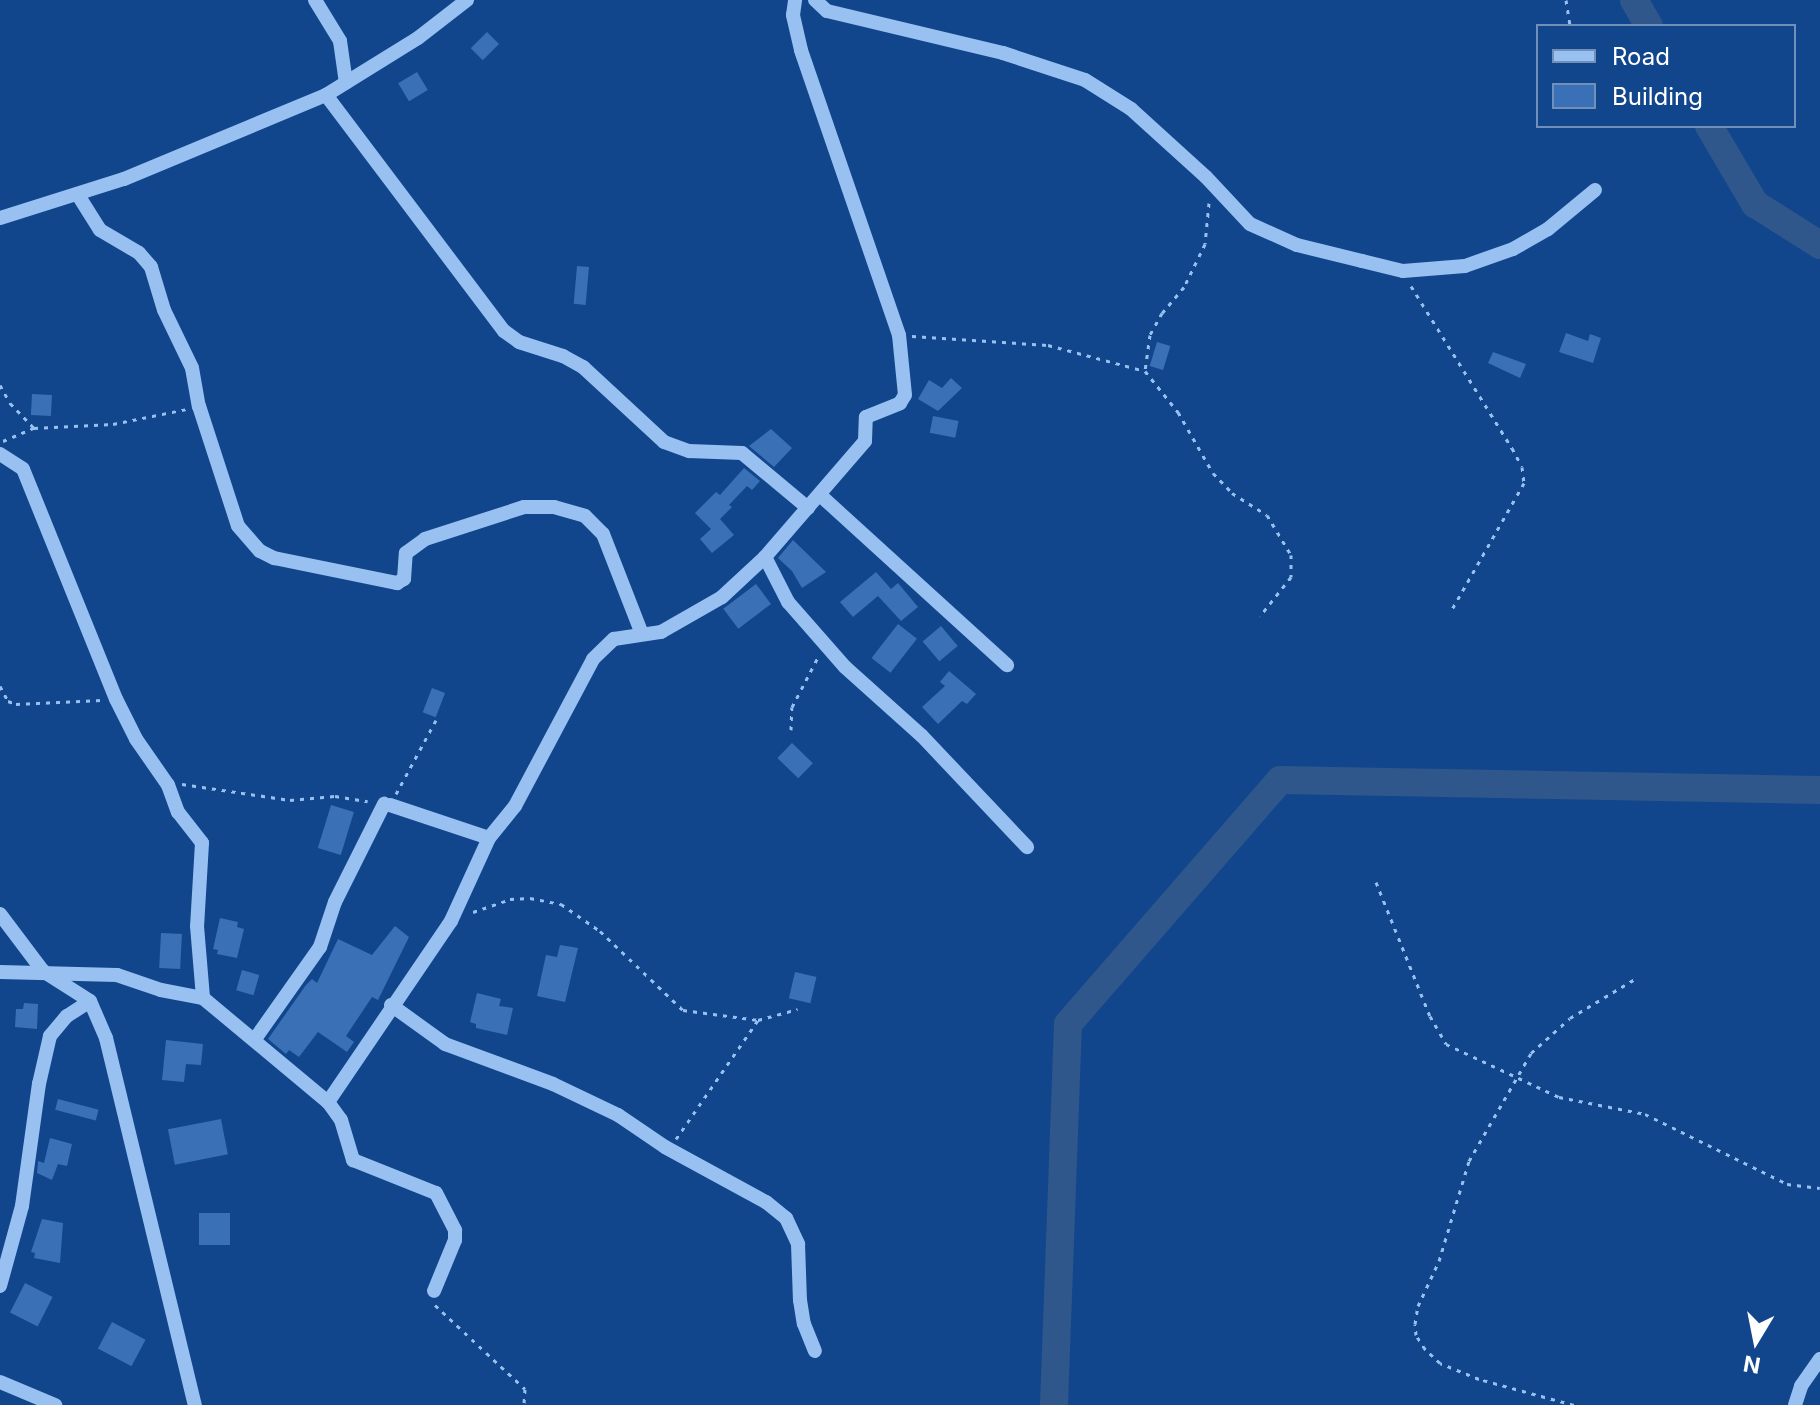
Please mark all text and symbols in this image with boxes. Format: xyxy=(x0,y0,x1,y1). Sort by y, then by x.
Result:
legend xyxy=(1536,24,1796,128)
text: Road xyxy=(1612,42,1670,71)
text: Building xyxy=(1612,82,1703,111)
north arrow xyxy=(1716,1301,1796,1381)
text: N xyxy=(1741,1350,1762,1379)

